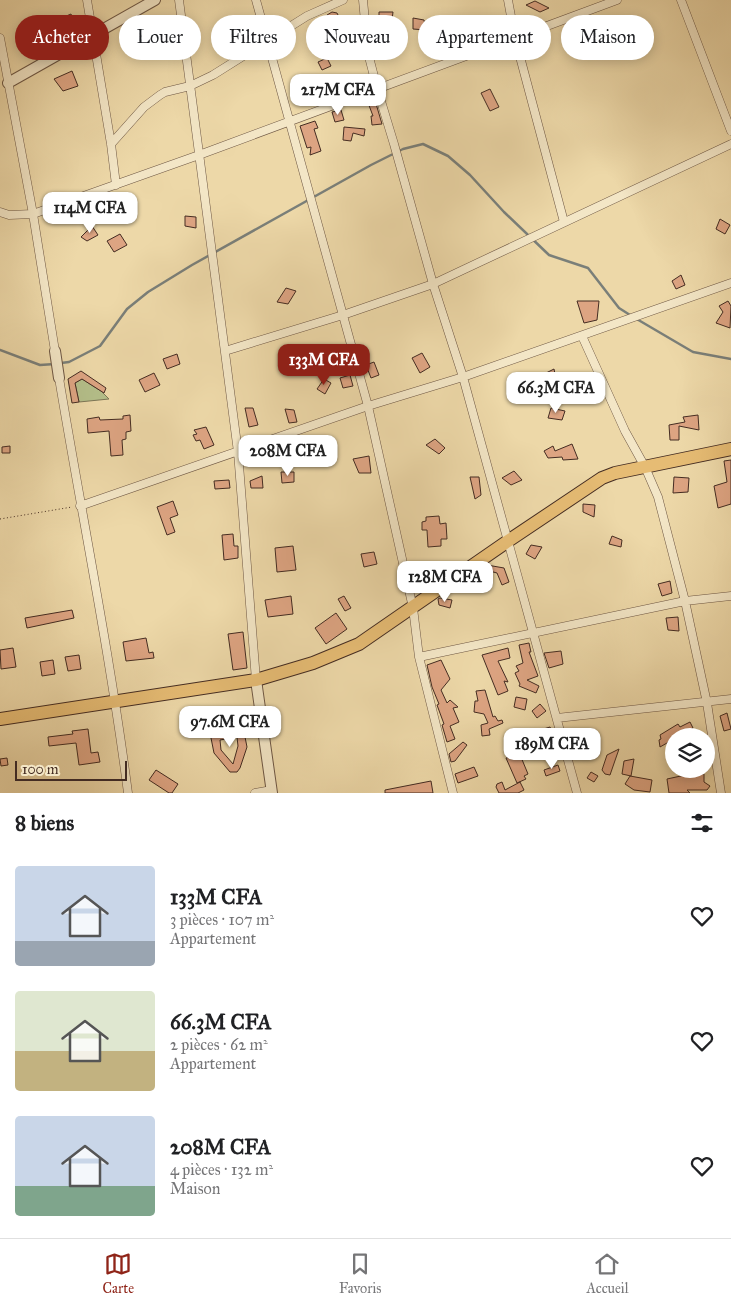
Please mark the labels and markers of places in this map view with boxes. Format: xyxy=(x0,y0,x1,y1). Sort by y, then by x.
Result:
pin: 217M CFA xyxy=(286,74,390,116)
pin: 114M CFA xyxy=(38,192,142,234)
pin: 133M CFA xyxy=(272,344,376,386)
pin: 66.3M CFA xyxy=(499,372,613,414)
pin: 208M CFA xyxy=(236,434,340,477)
pin: 128M CFA xyxy=(393,560,497,603)
pin: 97.6M CFA xyxy=(173,706,287,748)
pin: 189M CFA xyxy=(500,728,604,770)

